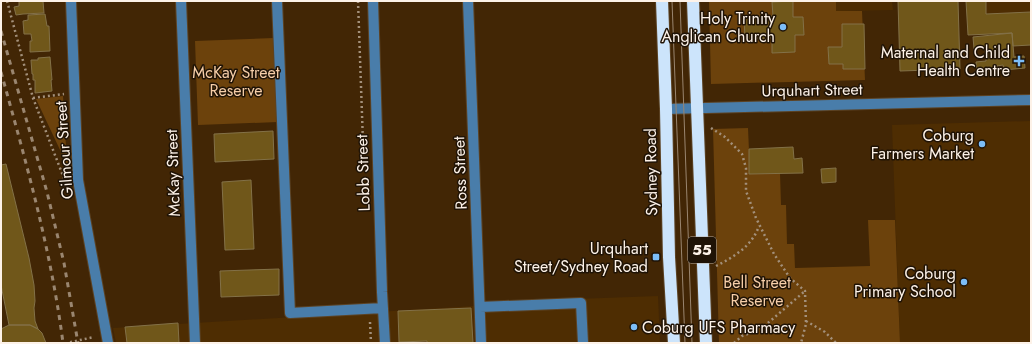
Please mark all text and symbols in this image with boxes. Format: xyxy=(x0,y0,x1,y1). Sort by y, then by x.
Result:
place label: Holy Trinity Anglican Church xyxy=(661,7,776,48)
marker: Holy Trinity Anglican Church xyxy=(778,22,788,32)
place label: Maternal and Child Health Centre xyxy=(881,41,1010,82)
marker: Maternal and Child Health Centre xyxy=(1013,55,1025,67)
park label: McKay Street Reserve xyxy=(192,61,280,102)
street label: Urquhart Street xyxy=(761,78,863,102)
street label: Gilmour Street xyxy=(49,100,79,200)
place label: Coburg Farmers Market xyxy=(871,124,974,165)
street label: Sydney Road xyxy=(639,128,663,216)
street label: McKay Street xyxy=(160,129,186,217)
street label: Lobb Street xyxy=(350,134,376,212)
street label: Ross Street xyxy=(447,136,473,210)
marker: Coburg Farmers Market xyxy=(977,139,987,149)
place label: Urquhart Street/Sydney Road xyxy=(514,237,648,278)
road number: 55 xyxy=(688,237,716,263)
marker: Urquhart Street/Sydney Road xyxy=(651,252,661,262)
place label: Coburg Primary School xyxy=(854,262,956,303)
park label: Bell Street Reserve xyxy=(723,271,791,312)
marker: Coburg Primary School xyxy=(959,277,969,287)
place label: Coburg UFS Pharmacy xyxy=(642,316,796,339)
marker: Coburg UFS Pharmacy xyxy=(629,322,639,332)

